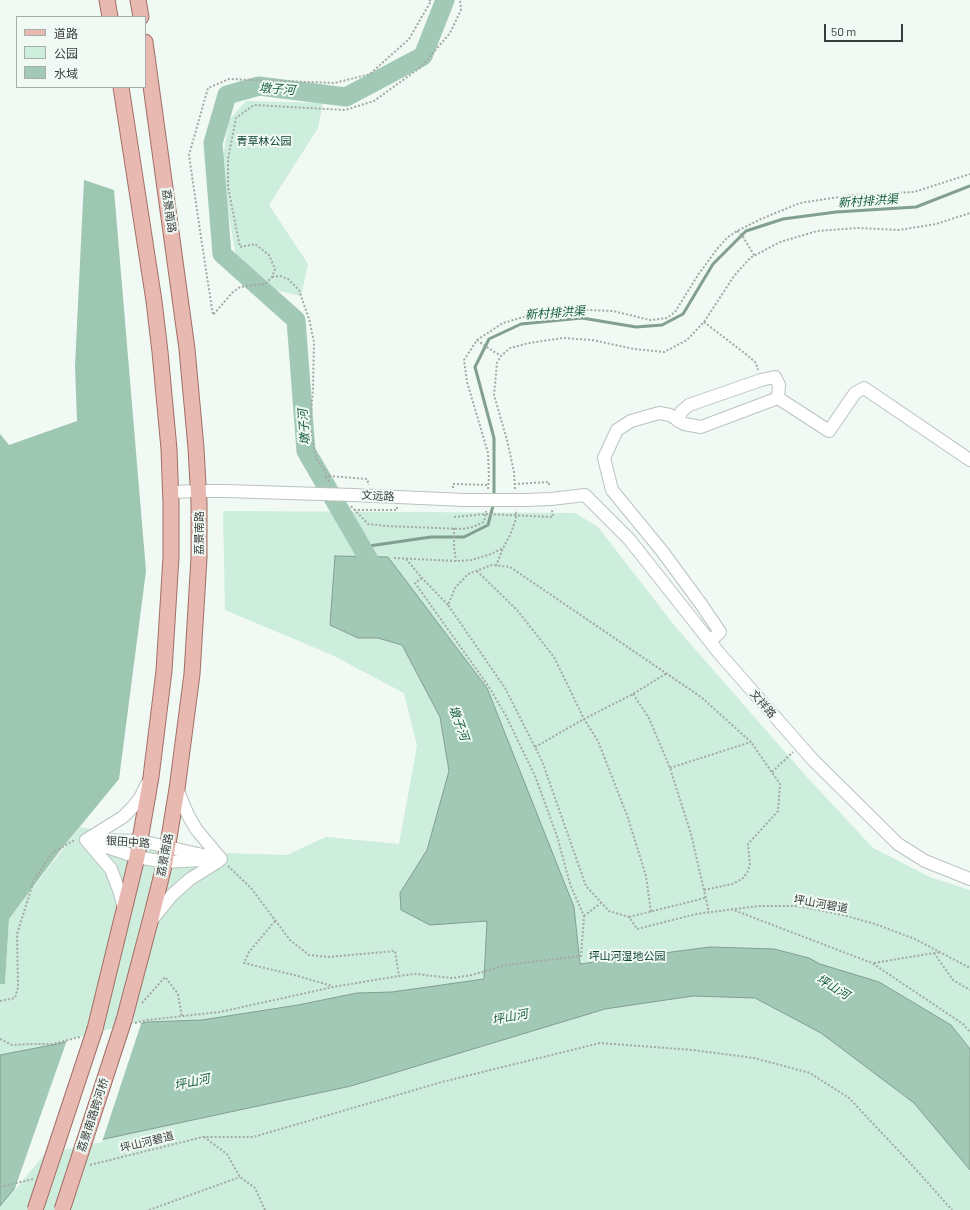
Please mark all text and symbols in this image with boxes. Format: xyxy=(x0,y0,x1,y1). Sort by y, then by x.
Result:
legend xyxy=(16,16,146,88)
scale bar xyxy=(826,16,905,42)
text: 50 m xyxy=(831,24,856,38)
text: 道路 xyxy=(54,26,78,40)
text: 公园 xyxy=(54,46,78,60)
text: 水域 xyxy=(54,66,78,80)
water label: 墩子河 xyxy=(259,81,295,97)
park label: 青草林公园 xyxy=(237,134,291,148)
street label: 荔景南路 xyxy=(159,188,179,234)
water label: 新村排洪渠 xyxy=(838,192,898,210)
water label: 新村排洪渠 xyxy=(525,304,585,322)
water label: 墩子河 xyxy=(296,409,312,445)
street label: 文远路 xyxy=(361,489,395,503)
street label: 荔景南路 xyxy=(192,511,206,555)
street label: 文祥路 xyxy=(747,687,779,721)
water label: 墩子河 xyxy=(446,704,472,742)
street label: 荔景南路 xyxy=(154,832,176,878)
street label: 银田中路 xyxy=(106,834,150,850)
street label: 坪山河碧道 xyxy=(793,893,849,915)
park label: 坪山河湿地公园 xyxy=(589,949,665,963)
water label: 坪山河 xyxy=(814,972,852,1002)
water label: 坪山河 xyxy=(491,1006,529,1028)
water label: 坪山河 xyxy=(173,1071,211,1093)
street label: 荔景南路跨河桥 xyxy=(75,1076,111,1154)
street label: 坪山河碧道 xyxy=(119,1129,175,1155)

